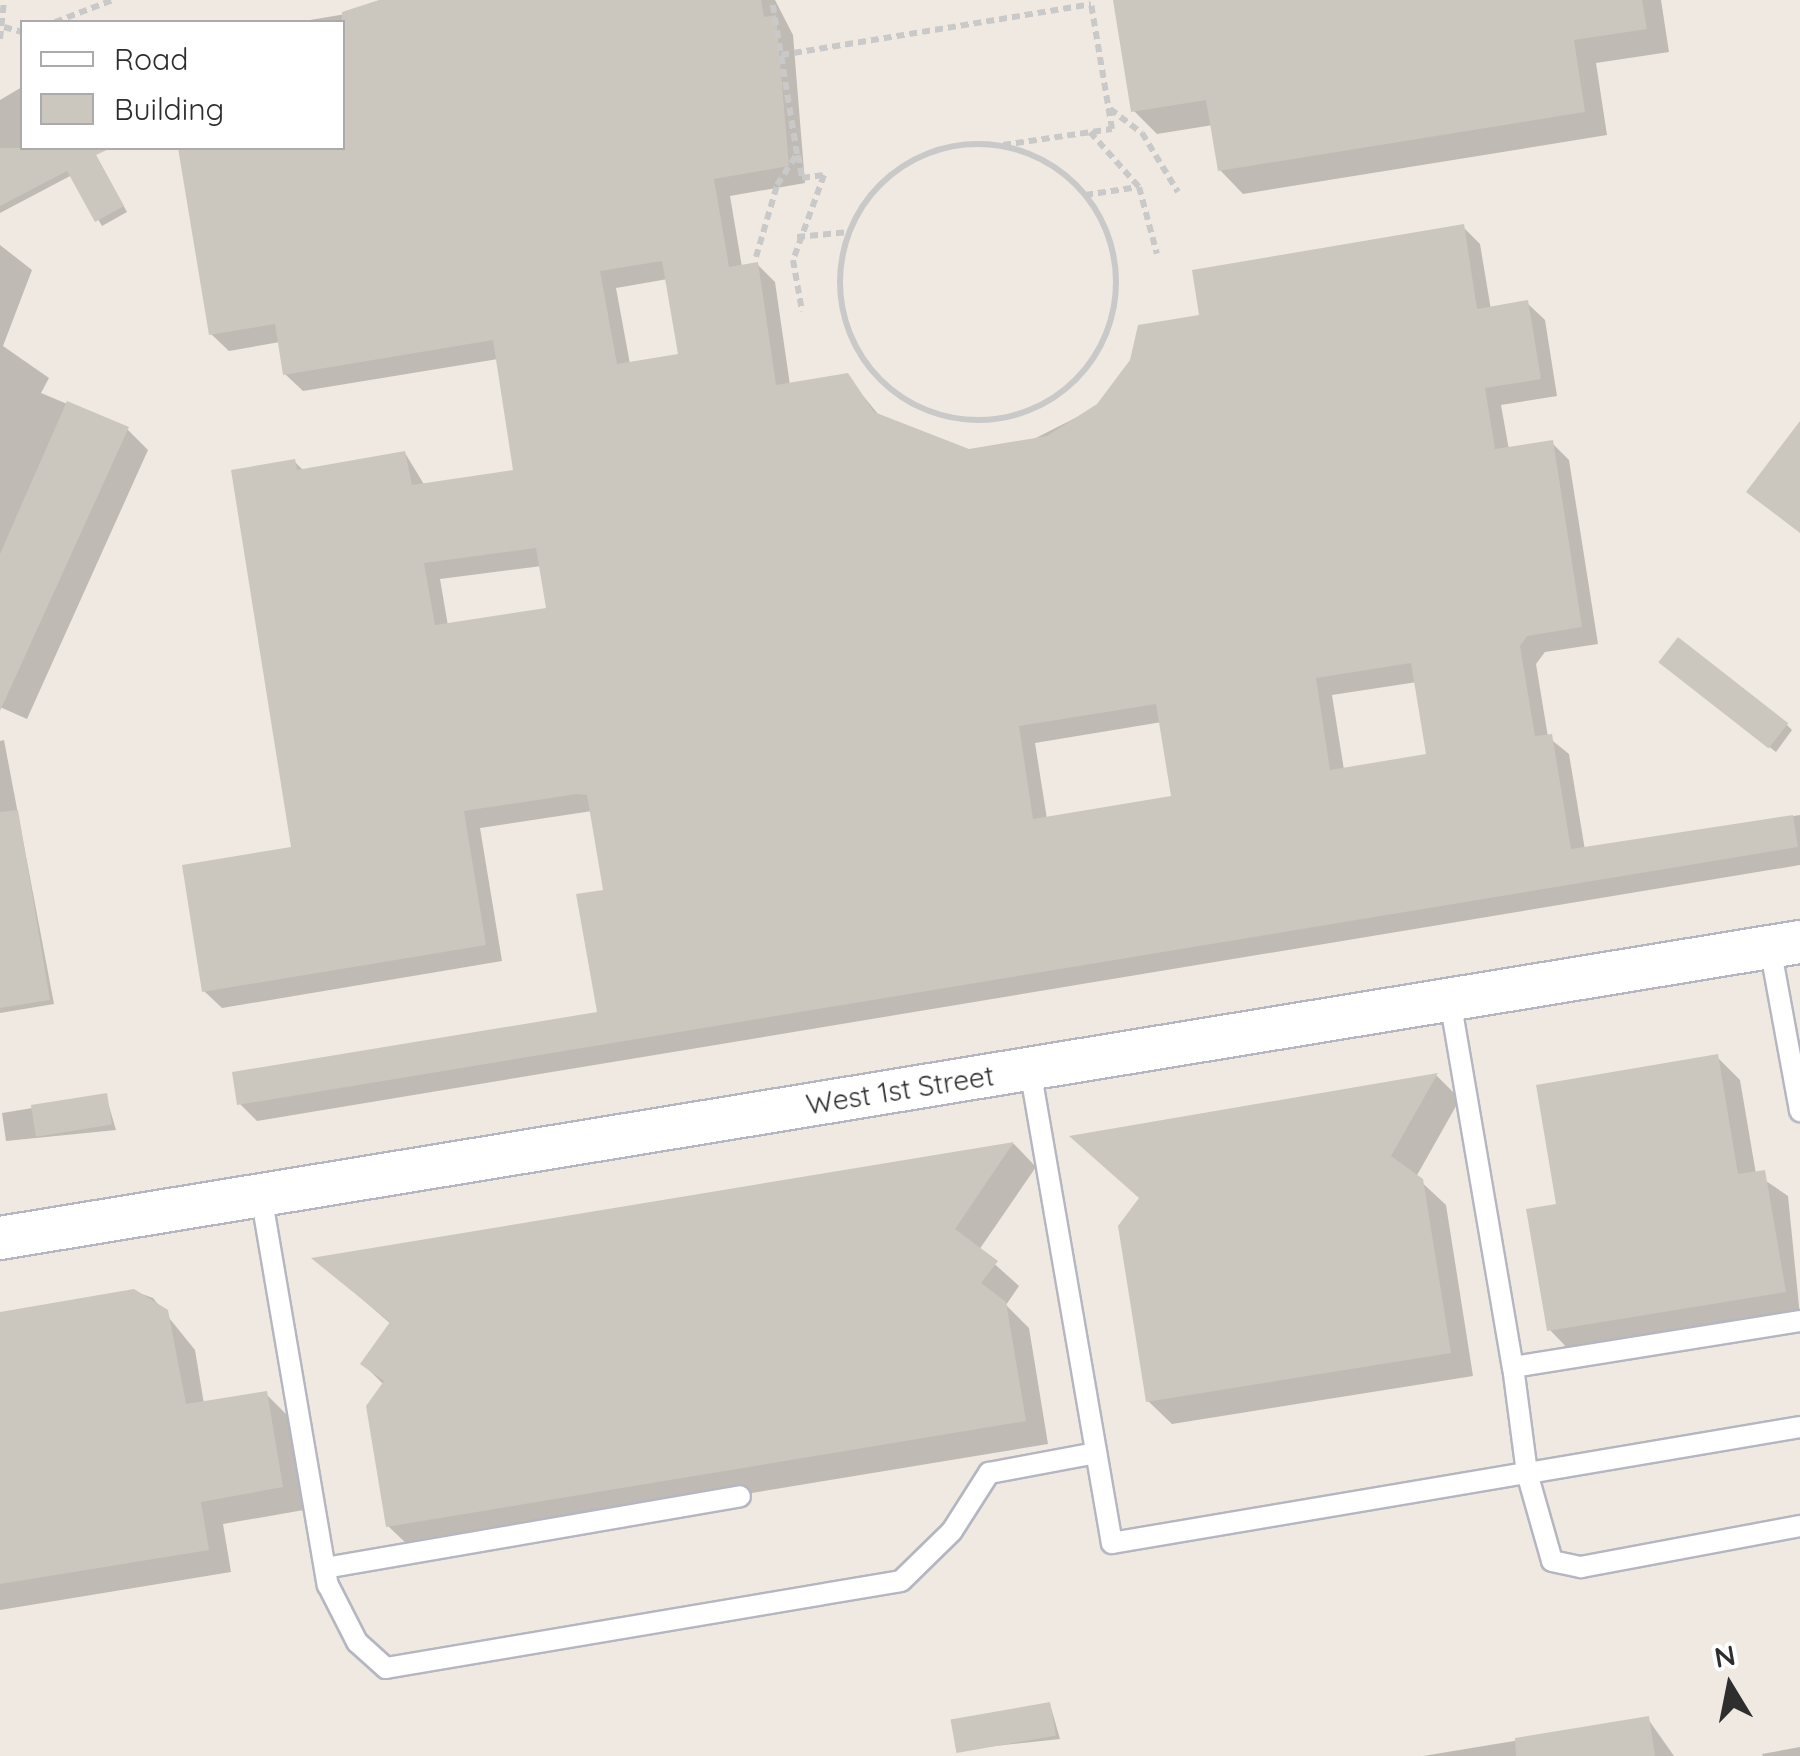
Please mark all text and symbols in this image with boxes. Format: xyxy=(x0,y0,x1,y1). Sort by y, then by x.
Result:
legend xyxy=(20,20,345,150)
text: Road xyxy=(114,40,188,78)
text: Building xyxy=(114,90,224,128)
street label: West 1st Street xyxy=(804,1059,996,1121)
north arrow xyxy=(1680,1636,1780,1736)
text: N xyxy=(1712,1637,1738,1675)

